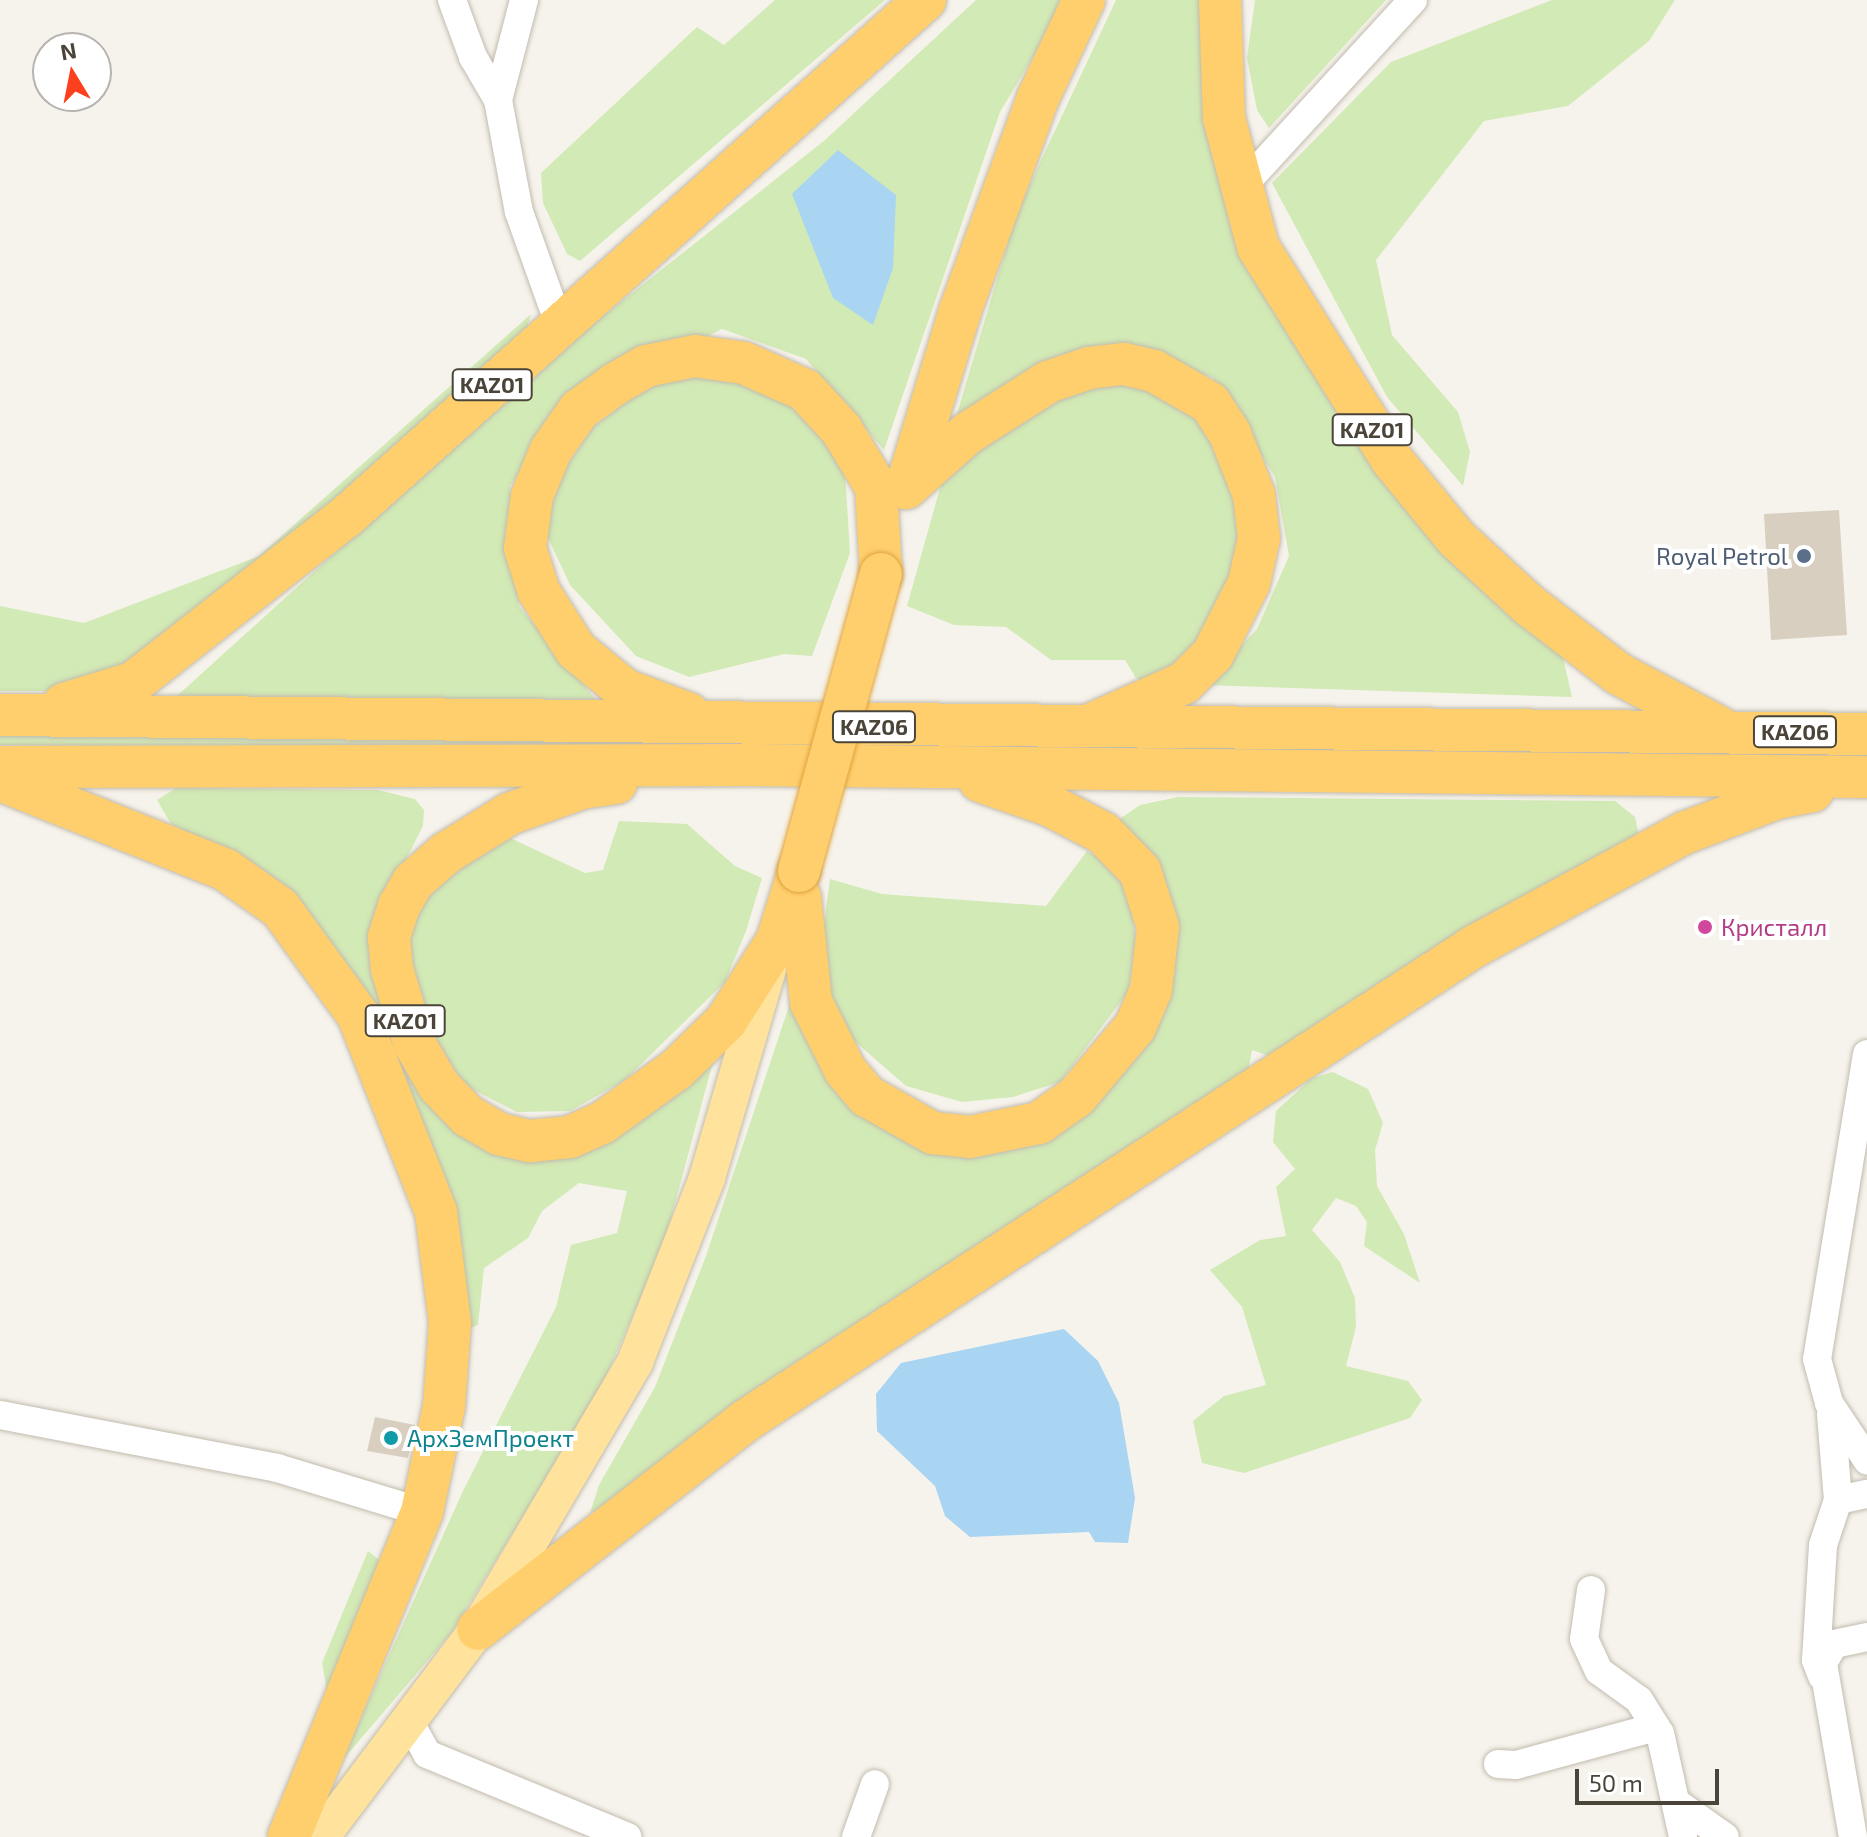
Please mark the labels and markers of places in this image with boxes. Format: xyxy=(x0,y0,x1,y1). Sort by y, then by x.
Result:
place label: Royal Petrol xyxy=(1655,542,1788,570)
marker: Royal Petrol xyxy=(1795,547,1813,565)
place label: Кристалл xyxy=(1721,913,1827,941)
marker: Кристалл xyxy=(1696,918,1714,936)
place label: АрхЗемПроект xyxy=(407,1424,574,1452)
marker: АрхЗемПроект xyxy=(382,1429,400,1447)

